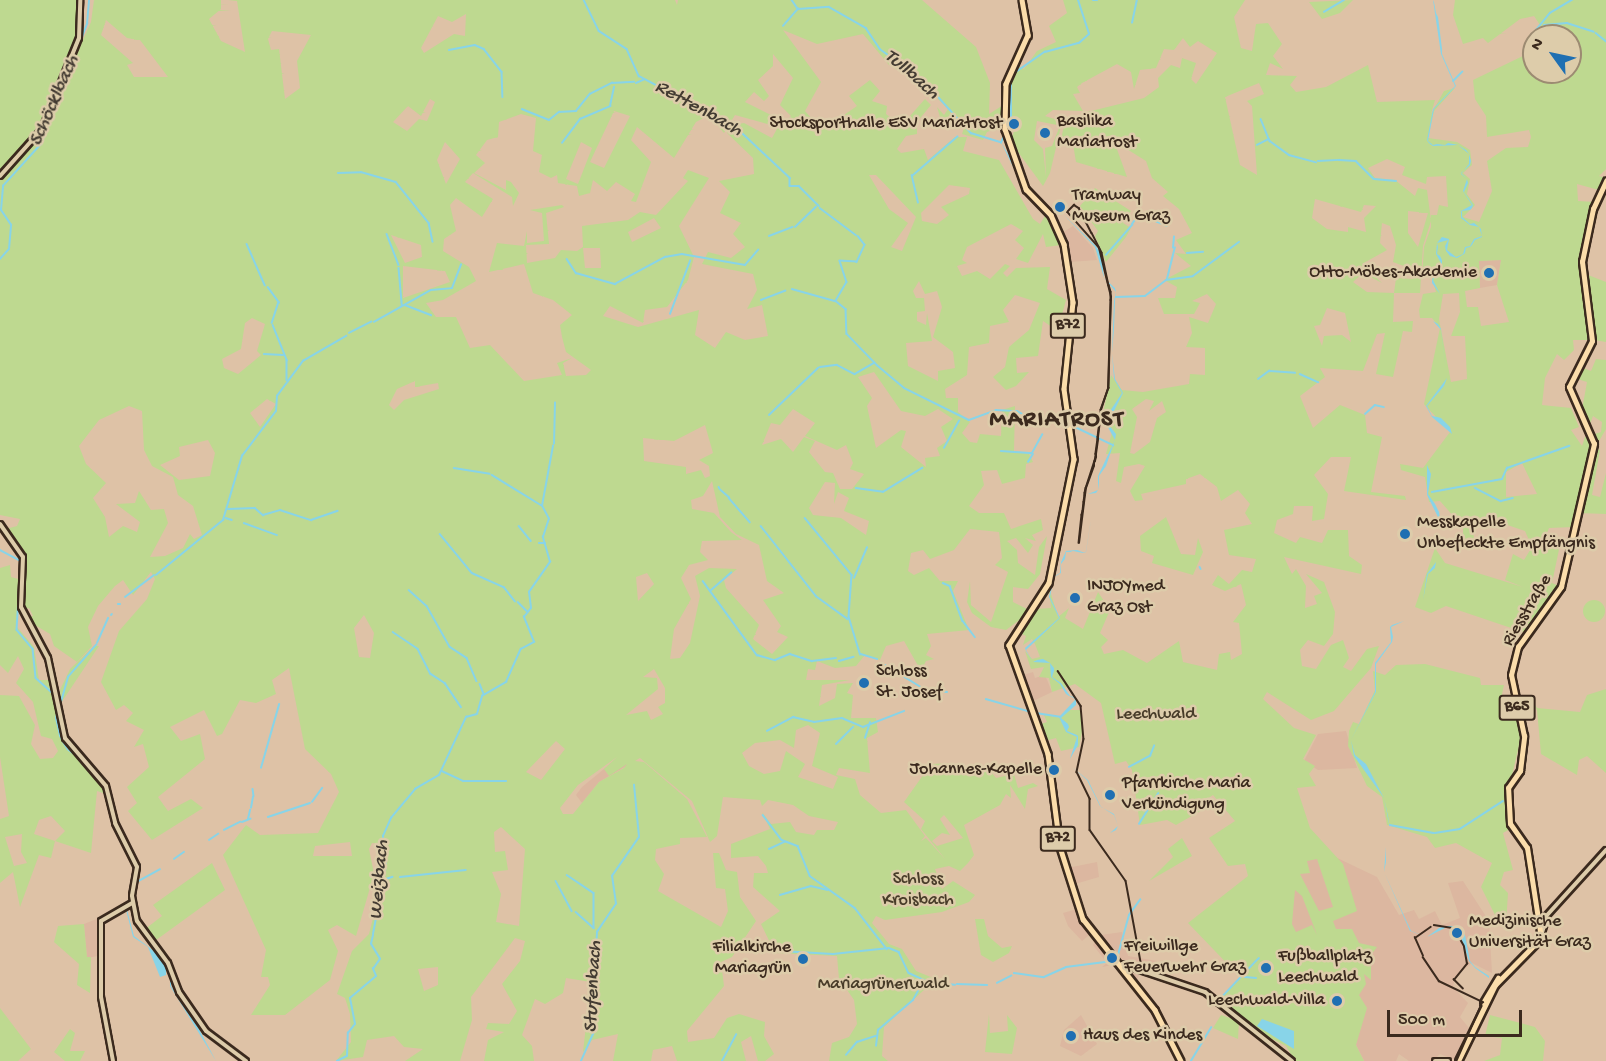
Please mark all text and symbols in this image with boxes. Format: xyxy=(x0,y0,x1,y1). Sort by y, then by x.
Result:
north arrow xyxy=(1522,24,1582,84)
text: N xyxy=(1527,35,1549,55)
water label: Tullbach xyxy=(879,45,943,105)
water label: Schöcklbach xyxy=(24,52,86,150)
water label: Rettenbach xyxy=(650,75,746,143)
place label: Basilika Mariatrost xyxy=(1057,112,1137,154)
place label: Stocksporthalle ESV Mariatrost xyxy=(770,113,1002,135)
marker: Stocksporthalle ESV Mariatrost xyxy=(1007,117,1021,131)
marker: Basilika Mariatrost xyxy=(1038,126,1052,140)
place label: Tramway Museum Graz xyxy=(1072,186,1170,228)
marker: Tramway Museum Graz xyxy=(1053,200,1067,214)
place label: Otto-Möbes-Akademie xyxy=(1309,262,1477,284)
marker: Otto-Möbes-Akademie xyxy=(1482,266,1496,280)
road number: B72 xyxy=(1048,313,1088,339)
district label: MARIATROST xyxy=(990,407,1124,435)
place label: Messkapelle Unbefleckte Empfängnis xyxy=(1417,513,1595,556)
marker: Messkapelle Unbefleckte Empfängnis xyxy=(1398,527,1412,541)
street label: Riesstraße xyxy=(1498,571,1558,651)
place label: INJOYmed Graz Ost xyxy=(1087,577,1164,620)
marker: INJOYmed Graz Ost xyxy=(1068,591,1082,605)
place label: Schloss St. Josef xyxy=(876,662,942,704)
marker: Schloss St. Josef xyxy=(857,676,871,690)
road number: B65 xyxy=(1498,695,1537,721)
park label: Leechwald xyxy=(1116,704,1196,726)
place label: Johannes-Kapelle xyxy=(910,759,1042,781)
marker: Johannes-Kapelle xyxy=(1047,763,1061,777)
place label: Pfarrkirche Maria Verkündigung xyxy=(1122,774,1251,816)
marker: Pfarrkirche Maria Verkündigung xyxy=(1103,788,1117,802)
road number: B72 xyxy=(1038,826,1078,852)
water label: Weizbach xyxy=(365,839,395,921)
park label: Schloss Kroisbach xyxy=(882,870,954,912)
place label: Medizinische Universität Graz xyxy=(1469,912,1591,954)
marker: Medizinische Universität Graz xyxy=(1450,926,1464,940)
place label: Freiwillge Feuerwehr Graz xyxy=(1124,937,1246,980)
place label: Filialkirche Mariagrün xyxy=(713,938,791,980)
water label: Stufenbach xyxy=(580,940,608,1034)
place label: Fußballplatz Leechwald xyxy=(1278,947,1372,990)
marker: Freiwillge Feuerwehr Graz xyxy=(1105,951,1119,965)
marker: Filialkirche Mariagrün xyxy=(796,952,810,966)
marker: Fußballplatz Leechwald xyxy=(1259,961,1273,975)
park label: Mariagrünerwald xyxy=(818,974,948,996)
place label: Leechwald-Villa xyxy=(1208,990,1325,1012)
marker: Leechwald-Villa xyxy=(1330,994,1344,1008)
scale bar xyxy=(1390,998,1525,1036)
text: 500 m xyxy=(1398,1010,1445,1031)
place label: Haus des Kindes xyxy=(1083,1025,1202,1047)
marker: Haus des Kindes xyxy=(1064,1029,1078,1043)

